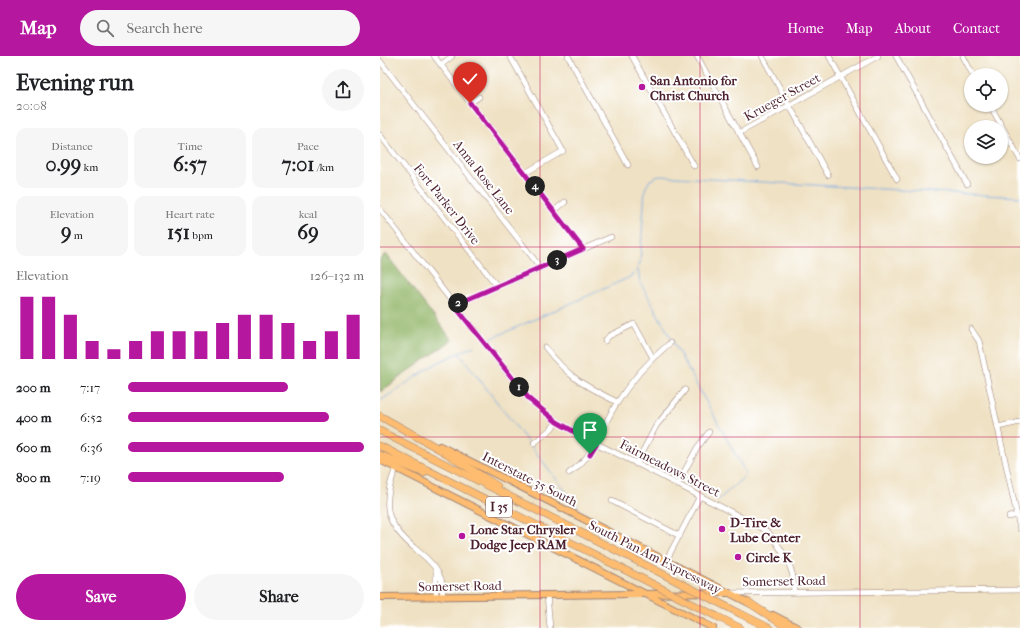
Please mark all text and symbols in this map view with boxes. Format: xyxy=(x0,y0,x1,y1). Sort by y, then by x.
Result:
search box xyxy=(80,10,360,46)
text: Map xyxy=(20,17,56,39)
icon: search xyxy=(94,17,116,39)
text: Search here xyxy=(126,19,203,37)
text: Home xyxy=(787,20,824,37)
text: Map xyxy=(846,20,873,37)
text: About xyxy=(895,20,931,37)
text: Contact xyxy=(953,20,1000,37)
pin xyxy=(453,62,487,103)
icon: check xyxy=(459,68,481,90)
map controls xyxy=(964,68,1008,164)
button: locate xyxy=(964,68,1008,112)
button: share xyxy=(322,69,364,111)
text: Evening run xyxy=(16,70,134,96)
street label: Krueger Street xyxy=(741,70,823,124)
place label: San Antonio for Christ Church xyxy=(650,73,737,103)
marker: San Antonio for Christ Church xyxy=(637,82,647,92)
text: 20:08 xyxy=(16,98,47,113)
button: layers xyxy=(964,120,1008,164)
street label: Anna Rose Lane xyxy=(450,136,518,218)
text: Distance xyxy=(51,140,93,153)
text: Time xyxy=(178,140,203,153)
text: Pace xyxy=(297,140,319,153)
text: 0.99 xyxy=(46,153,81,176)
text: 6:57 xyxy=(173,153,207,176)
text: 7:01 xyxy=(282,153,314,176)
text: km xyxy=(81,161,98,174)
text: /km xyxy=(314,161,334,174)
street label: Fort Parker Drive xyxy=(411,161,484,248)
pin: 4 xyxy=(525,176,545,196)
text: 4 xyxy=(532,179,538,192)
text: Elevation xyxy=(50,208,94,221)
text: Heart rate xyxy=(165,208,215,221)
text: kcal xyxy=(299,208,317,221)
text: 9 xyxy=(61,221,71,244)
text: 151 xyxy=(167,221,190,244)
text: 69 xyxy=(297,221,319,244)
text: m xyxy=(71,229,83,242)
text: bpm xyxy=(190,229,213,242)
pin: 3 xyxy=(547,250,567,270)
text: 3 xyxy=(555,253,559,266)
text: Elevation xyxy=(16,268,69,283)
text: 126–132 m xyxy=(310,268,364,283)
pin: 2 xyxy=(448,293,468,313)
text: 2 xyxy=(455,296,461,309)
pin: 1 xyxy=(509,377,529,397)
text: 200 m xyxy=(16,380,51,395)
text: 7:17 xyxy=(80,380,100,395)
text: 1 xyxy=(517,380,521,393)
text: 400 m xyxy=(16,410,52,425)
text: 6:52 xyxy=(80,410,103,425)
pin xyxy=(573,413,607,454)
icon: arrive xyxy=(579,419,601,441)
street label: Fairmeadows Street xyxy=(617,436,723,500)
text: 600 m xyxy=(16,440,51,455)
text: 6:36 xyxy=(80,440,103,455)
street label: Interstate 35 South xyxy=(480,449,581,510)
text: 800 m xyxy=(16,470,50,485)
text: 7:19 xyxy=(80,470,101,485)
road number: I 35 xyxy=(486,497,512,517)
place label: D-Tire & Lube Center xyxy=(730,515,801,545)
street label: South Pan Am Expressway xyxy=(586,517,725,597)
place label: Lone Star Chrysler Dodge Jeep RAM xyxy=(470,522,576,553)
marker: D-Tire & Lube Center xyxy=(717,524,727,534)
marker: Lone Star Chrysler Dodge Jeep RAM xyxy=(457,531,467,541)
place label: Circle K xyxy=(746,550,793,565)
marker: Circle K xyxy=(733,552,743,562)
street label: Somerset Road xyxy=(742,573,827,589)
button: Save xyxy=(16,574,186,620)
button: Share xyxy=(194,574,364,620)
street label: Somerset Road xyxy=(418,578,503,594)

